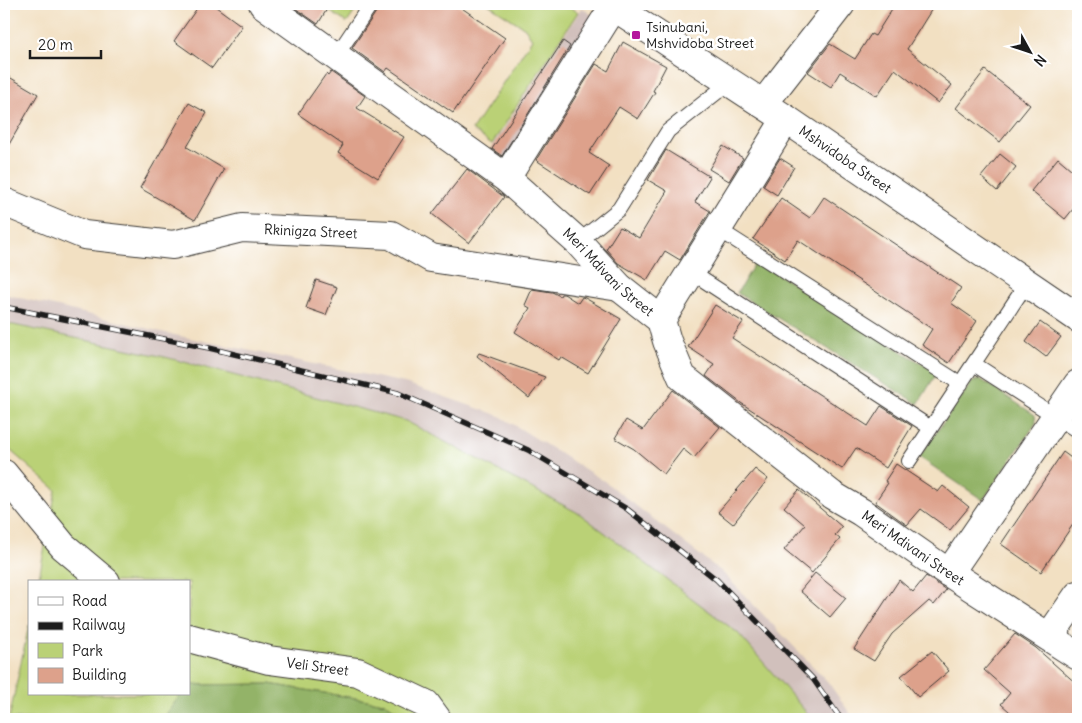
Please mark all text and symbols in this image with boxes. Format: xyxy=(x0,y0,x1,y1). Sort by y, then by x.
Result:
place label: Tsinubani, Mshvidoba Street xyxy=(646,18,754,52)
scale bar xyxy=(30,28,101,60)
north arrow xyxy=(1004,28,1054,78)
marker: Tsinubani, Mshvidoba Street xyxy=(630,29,642,41)
text: 20 m xyxy=(38,35,73,54)
text: N xyxy=(1030,51,1050,70)
street label: Mshvidoba Street xyxy=(796,122,895,197)
street label: Rkinigza Street xyxy=(264,220,358,242)
street label: Meri Mdivani Street xyxy=(559,224,658,320)
street label: Meri Mdivani Street xyxy=(858,506,968,589)
legend xyxy=(28,580,190,696)
text: Road xyxy=(72,591,107,610)
text: Railway xyxy=(72,615,126,634)
text: Park xyxy=(72,641,103,660)
street label: Veli Street xyxy=(285,653,350,680)
text: Building xyxy=(72,665,127,684)

